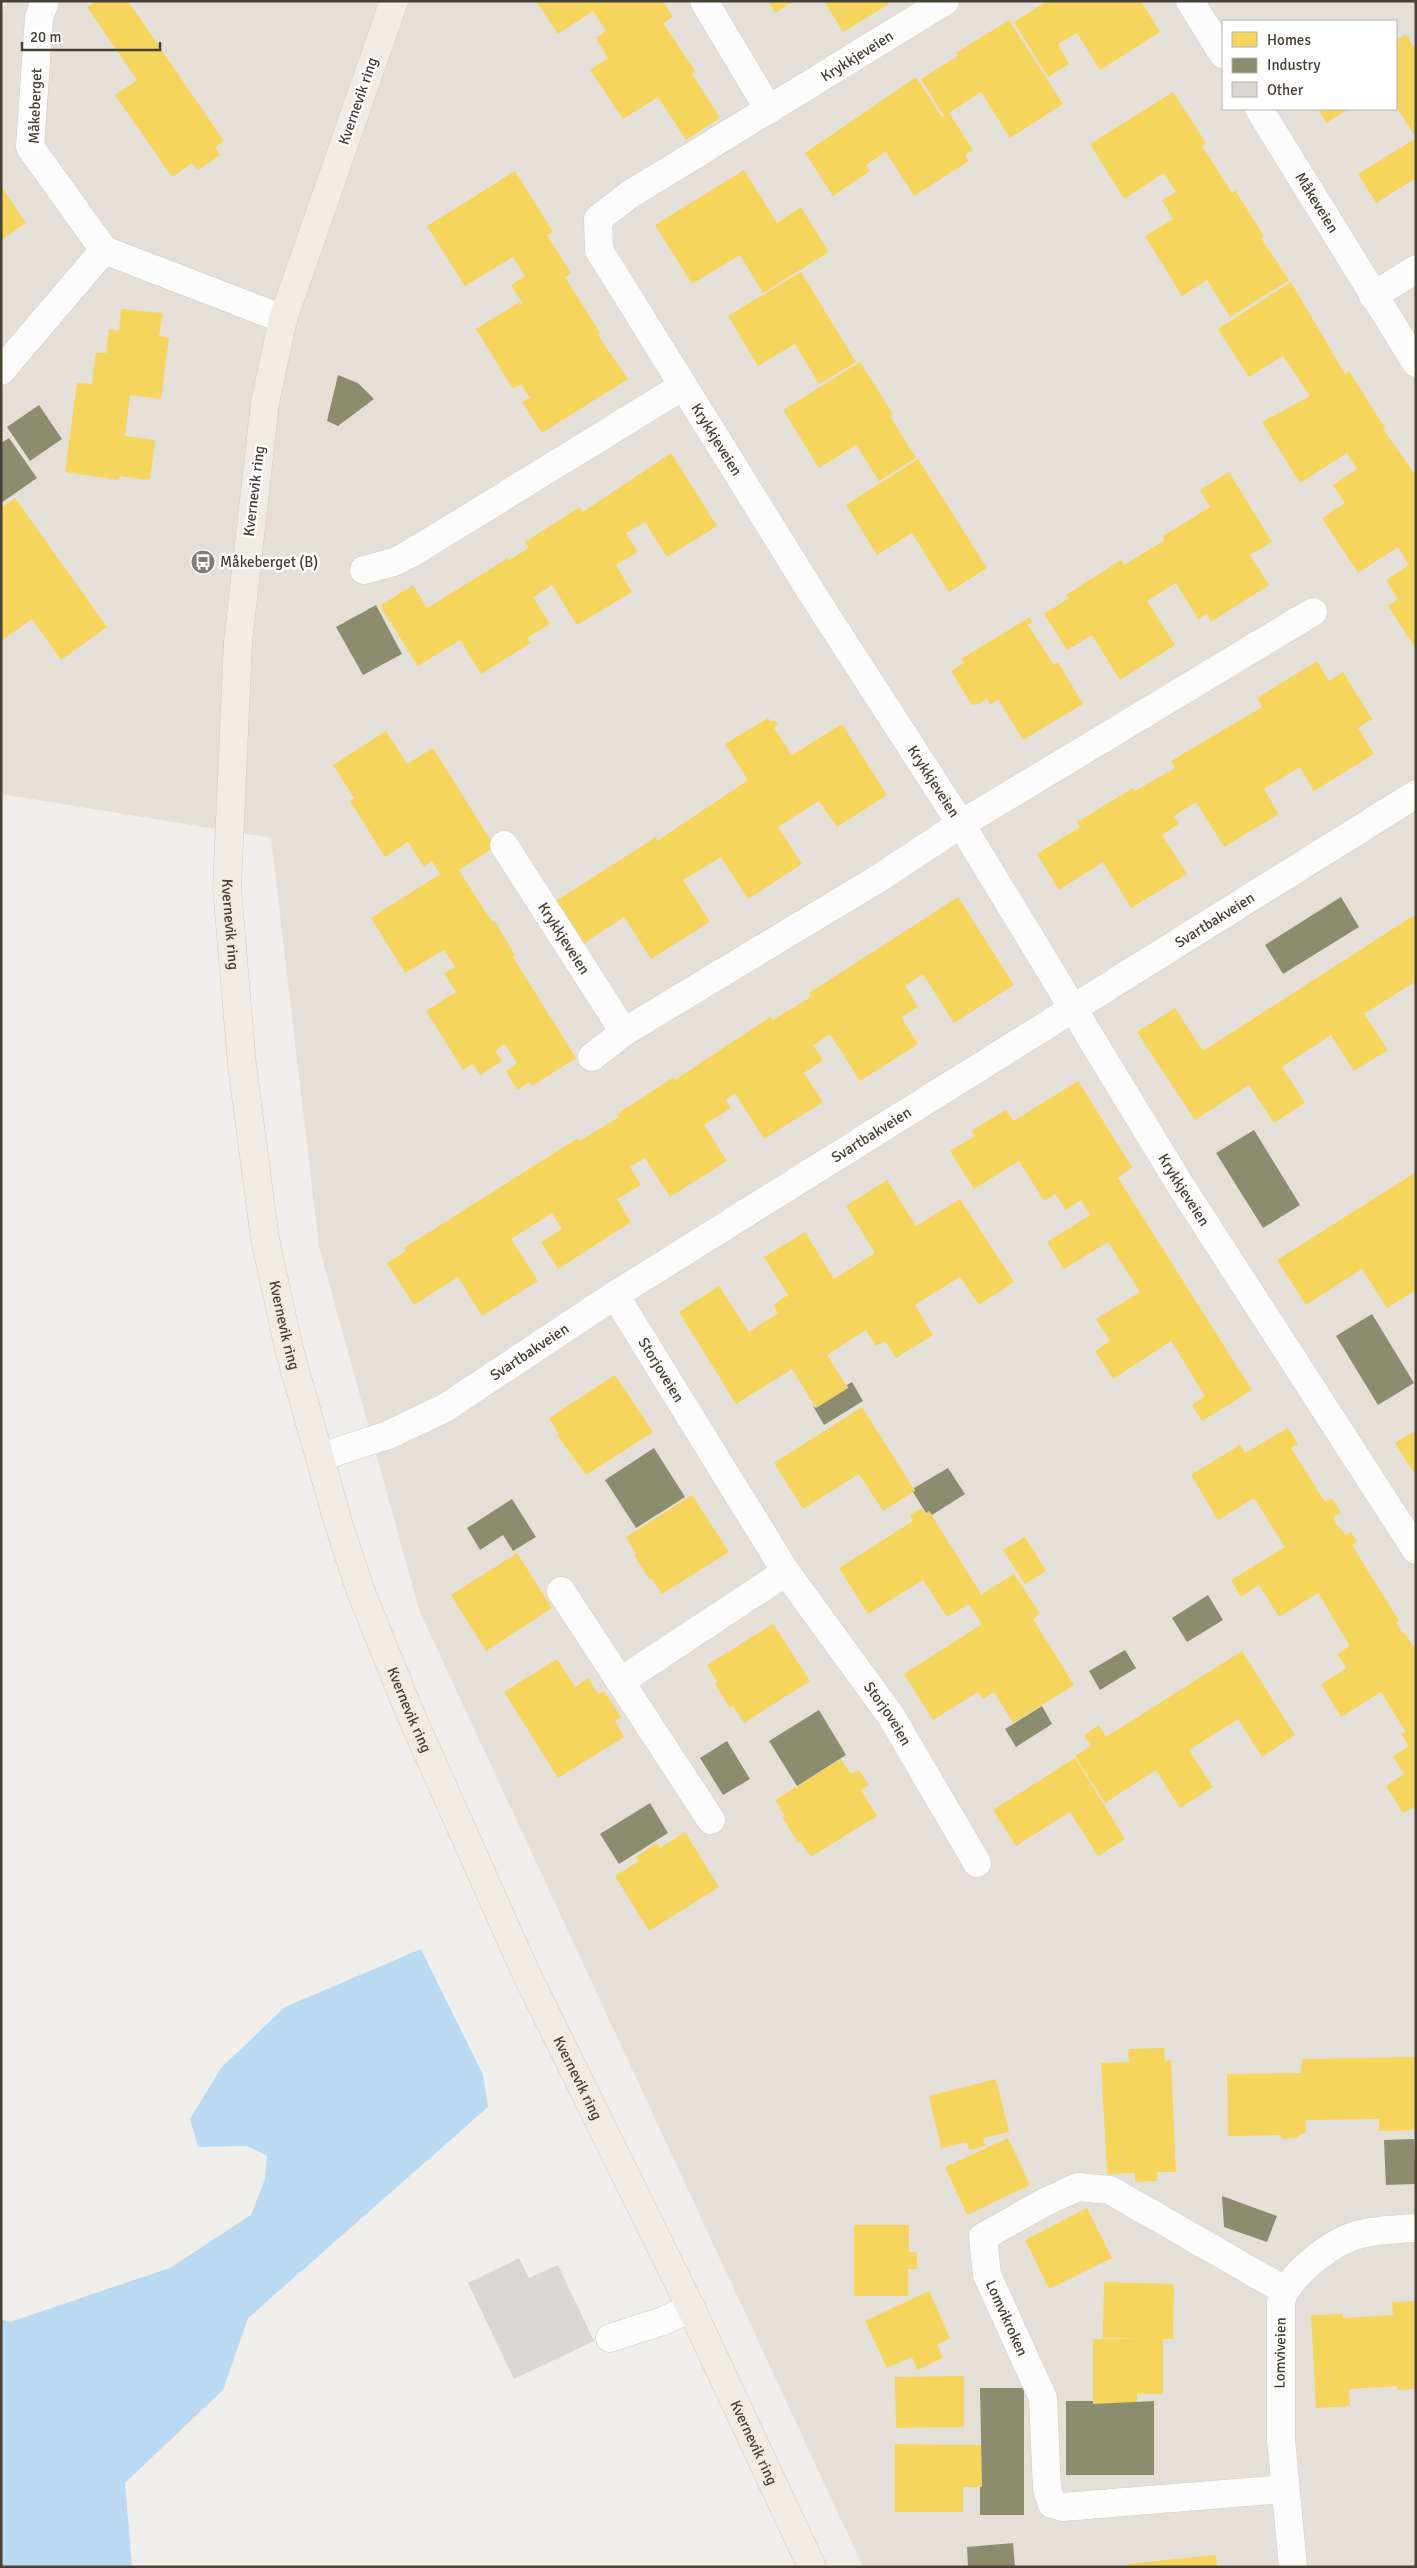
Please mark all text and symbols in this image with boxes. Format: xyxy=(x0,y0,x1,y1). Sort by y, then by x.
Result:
scale bar xyxy=(22,20,160,52)
legend xyxy=(1222,20,1397,110)
street label: Krykkjeveien xyxy=(817,27,897,85)
text: 20 m xyxy=(30,28,61,46)
text: Homes xyxy=(1267,31,1311,49)
street label: Kvernevik ring xyxy=(335,55,381,147)
text: Industry xyxy=(1267,56,1320,74)
street label: Måkeberget xyxy=(25,68,45,144)
text: Other xyxy=(1267,81,1304,99)
street label: Måkeveien xyxy=(1291,169,1342,236)
street label: Krykkjeveien xyxy=(687,400,746,479)
street label: Kvernevik ring xyxy=(240,445,269,537)
bus stop icon: Måkeberget (B) xyxy=(190,549,216,575)
place label: Måkeberget (B) xyxy=(220,553,318,571)
street label: Krykkjeveien xyxy=(904,742,963,821)
street label: Kvernevik ring xyxy=(218,878,243,971)
street label: Svartbakveien xyxy=(1172,888,1258,952)
street label: Krykkjeveien xyxy=(534,899,594,978)
street label: Svartbakveien xyxy=(828,1103,914,1166)
street label: Krykkjeveien xyxy=(1154,1150,1213,1229)
street label: Kvernevik ring xyxy=(265,1279,304,1372)
street label: Svartbakveien xyxy=(487,1319,572,1384)
street label: Storjoveien xyxy=(634,1334,688,1406)
street label: Kvernevik ring xyxy=(383,1664,436,1755)
street label: Storjoveien xyxy=(860,1678,915,1749)
street label: Kvernevik ring xyxy=(549,2033,606,2123)
street label: Lomvikroken xyxy=(982,2278,1032,2359)
street label: Lomviveien xyxy=(1270,2317,1290,2389)
street label: Kvernevik ring xyxy=(726,2397,781,2488)

